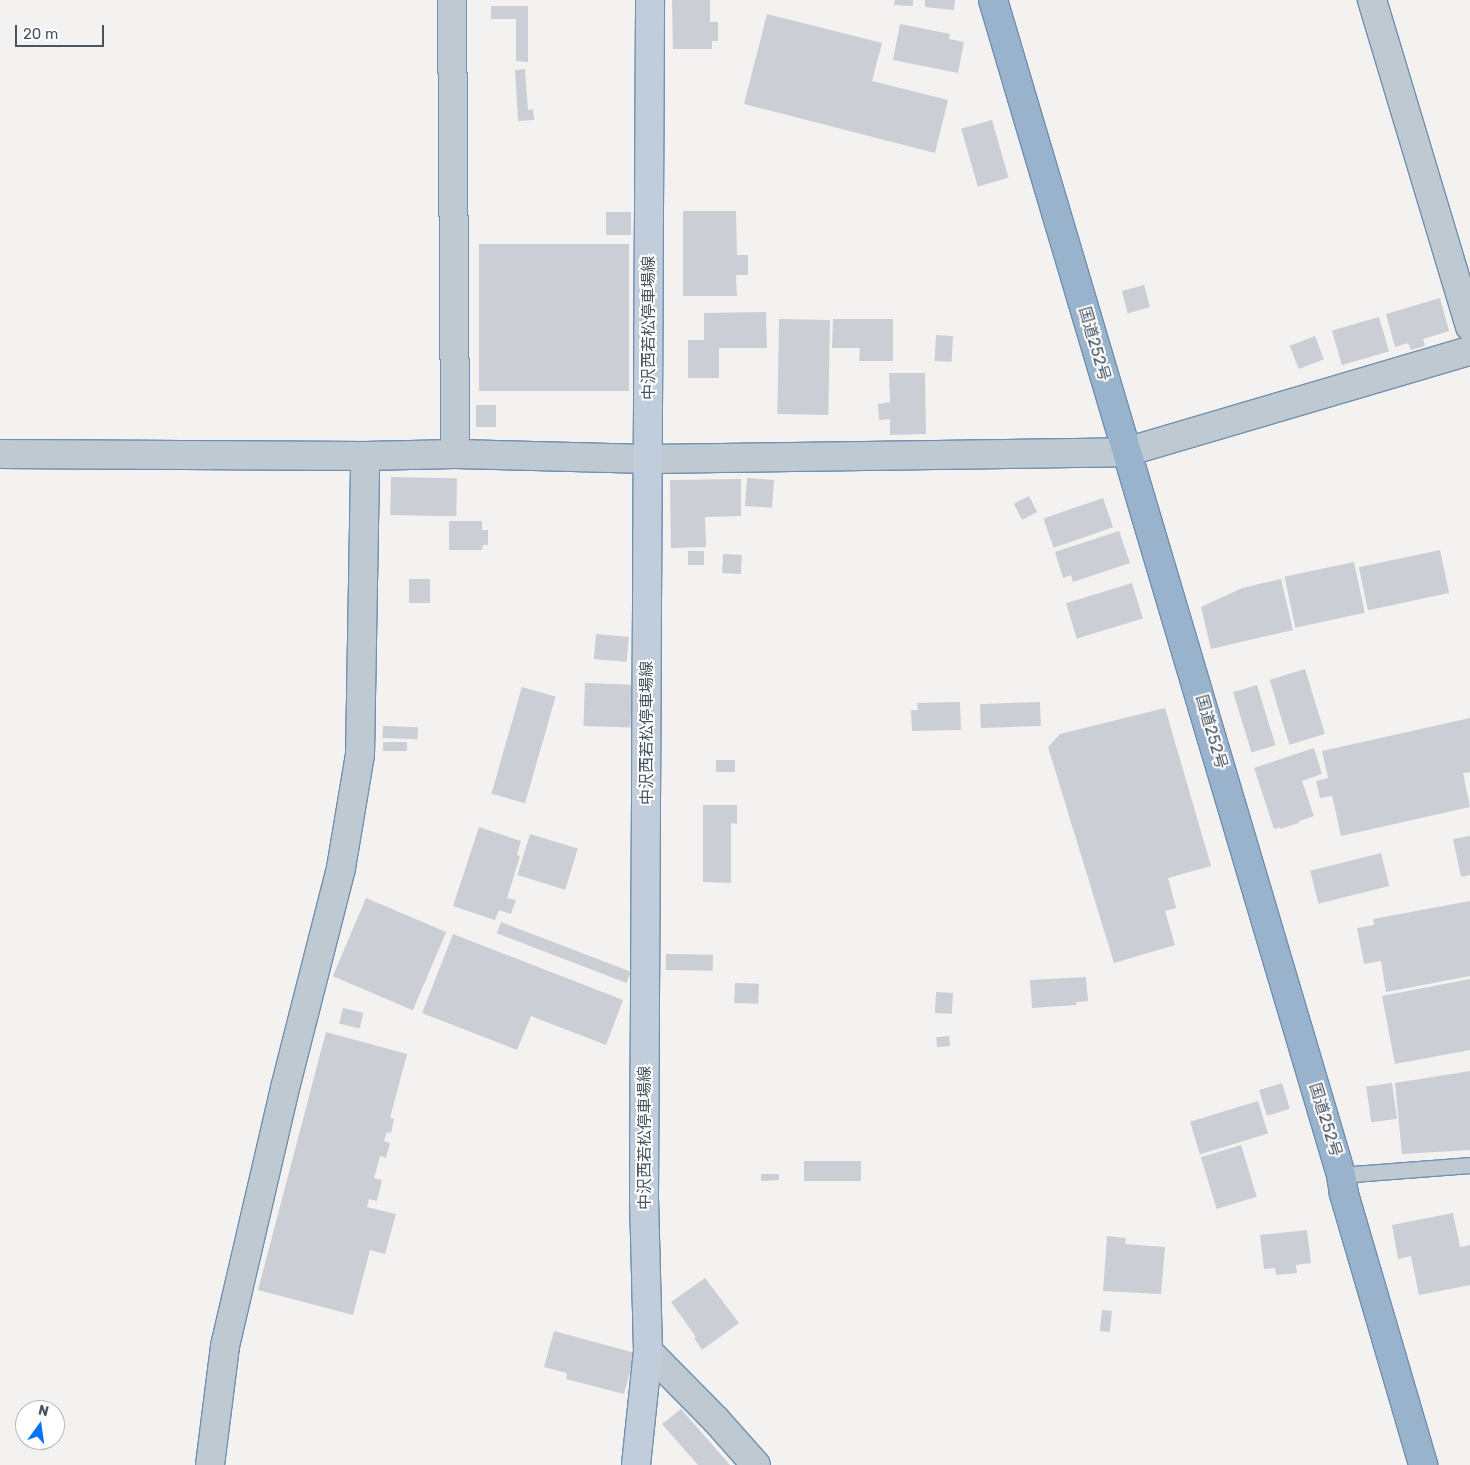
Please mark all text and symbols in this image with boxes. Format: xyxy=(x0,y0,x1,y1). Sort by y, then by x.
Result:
scale bar xyxy=(18,15,106,47)
text: 20 m xyxy=(23,25,58,43)
street label: 中沢西若松停車場線 xyxy=(639,256,659,400)
street label: 国道252号 xyxy=(1074,305,1114,383)
street label: 中沢西若松停車場線 xyxy=(637,661,657,805)
street label: 国道252号 xyxy=(1191,693,1231,771)
street label: 中沢西若松停車場線 xyxy=(635,1066,655,1210)
street label: 国道252号 xyxy=(1305,1081,1345,1159)
north arrow xyxy=(15,1400,65,1450)
text: N xyxy=(37,1401,50,1420)

